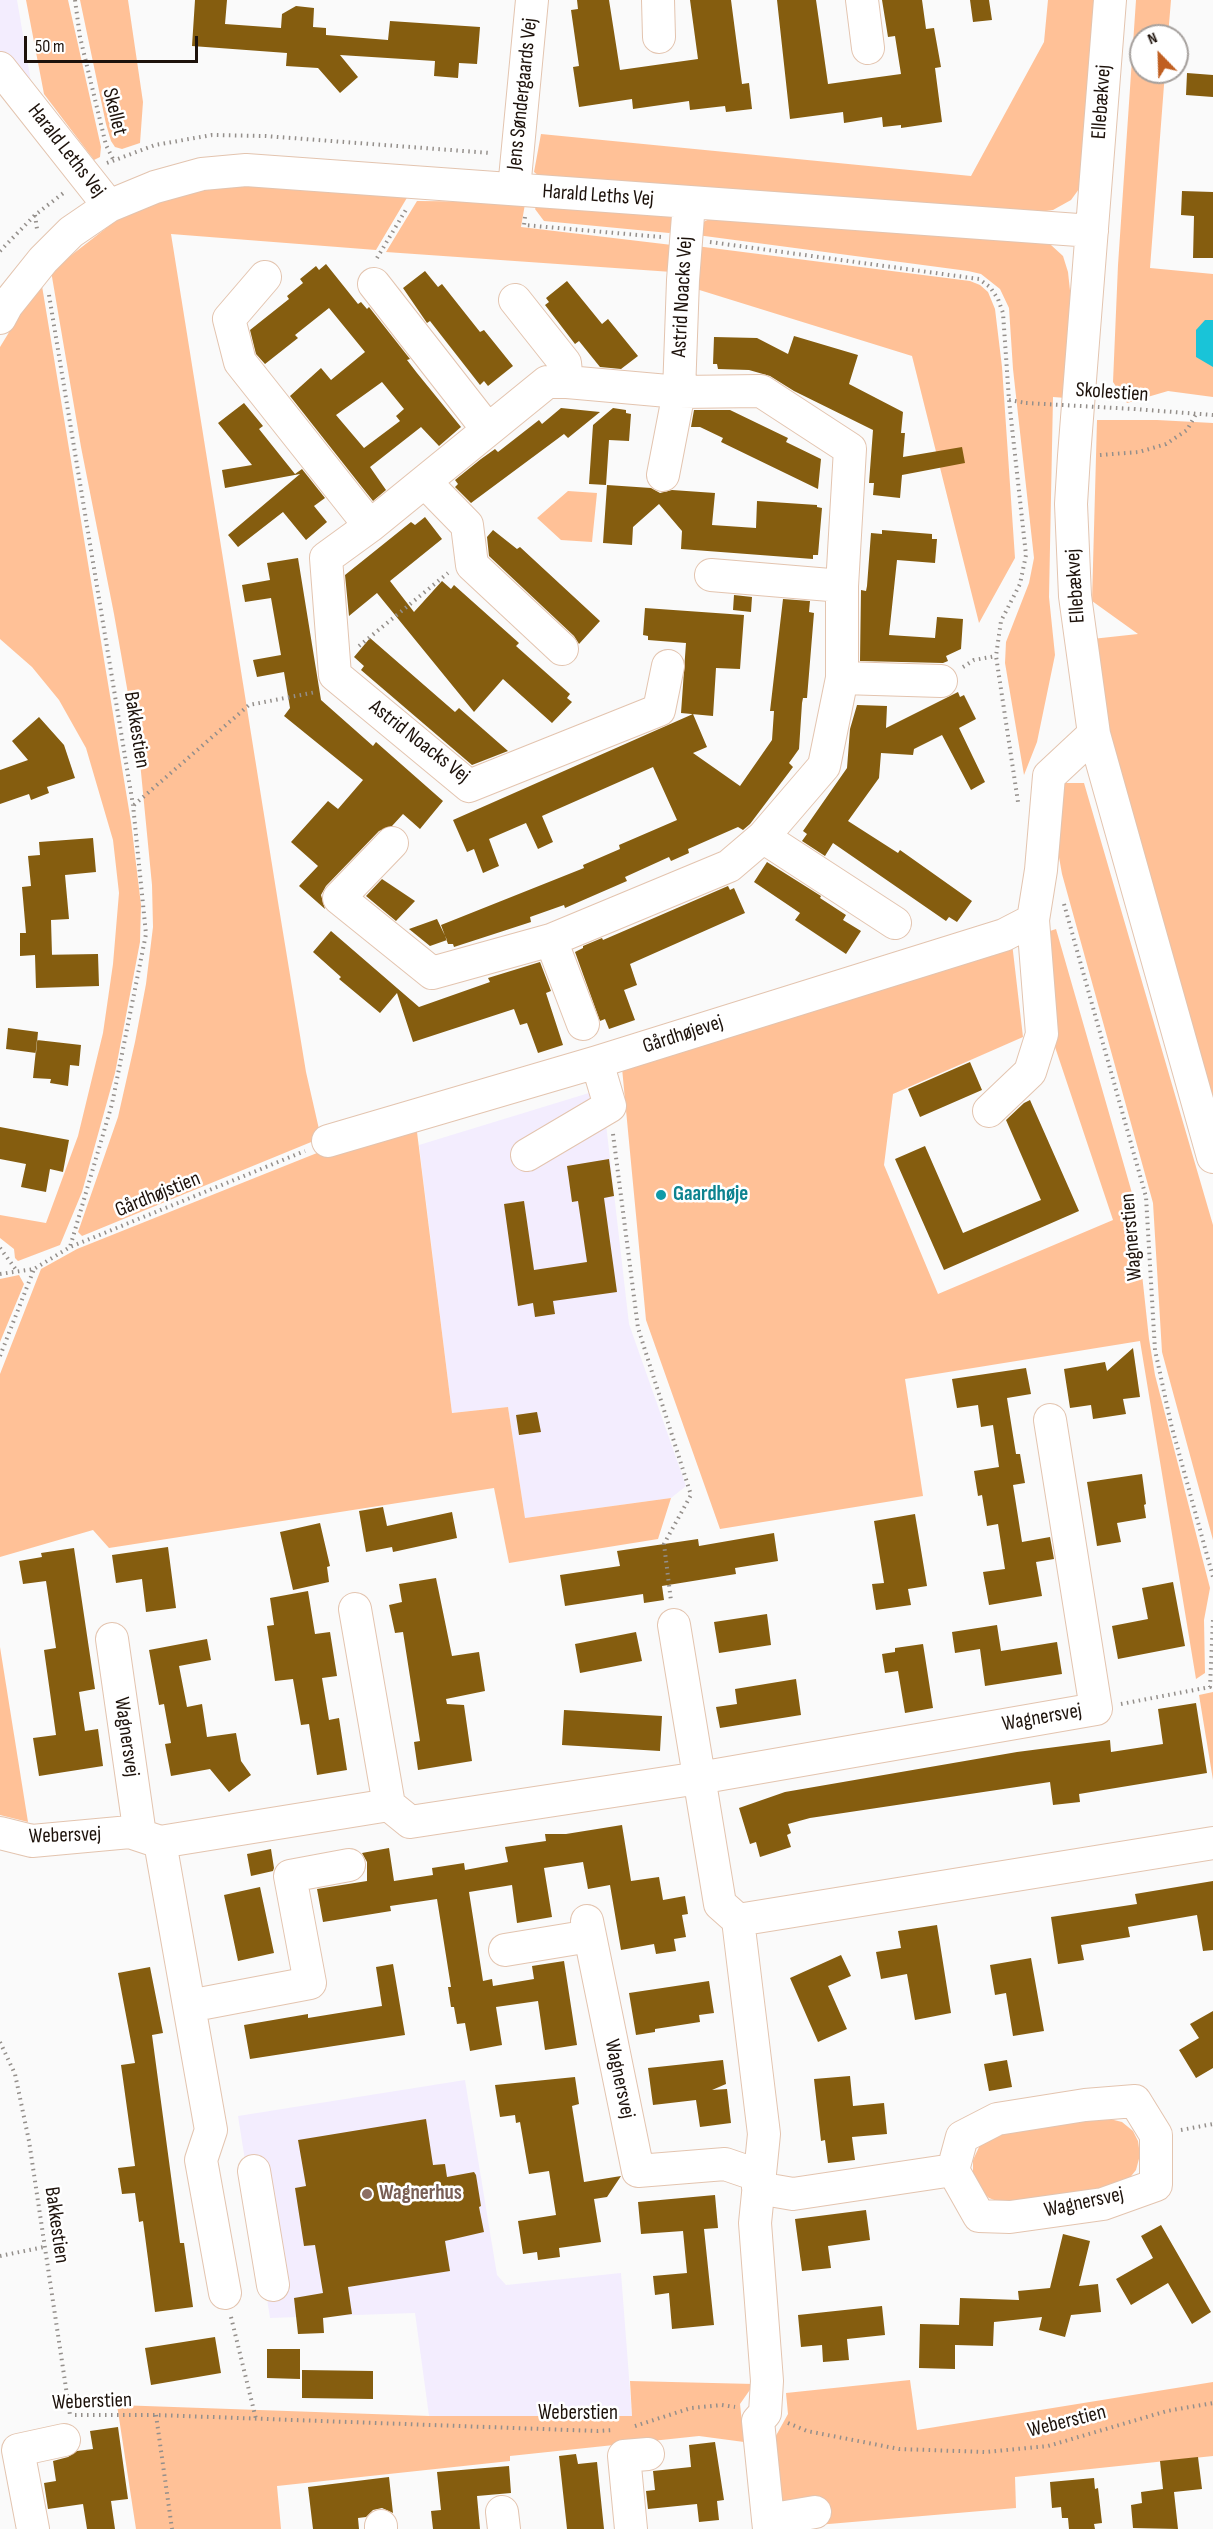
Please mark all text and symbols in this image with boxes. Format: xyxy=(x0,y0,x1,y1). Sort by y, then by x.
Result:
street label: Jens Søndergaards Vej xyxy=(502,17,544,171)
scale bar xyxy=(27,24,201,62)
north arrow xyxy=(1129,24,1189,84)
text: N xyxy=(1145,28,1160,49)
text: 50 m xyxy=(35,36,65,57)
street label: Ellebækvej xyxy=(1087,64,1117,140)
street label: Skellet xyxy=(96,86,132,138)
street label: Harald Leths Vej xyxy=(22,99,110,203)
street label: Harald Leths Vej xyxy=(541,180,655,212)
street label: Astrid Noacks Vej xyxy=(667,236,699,358)
street label: Skolestien xyxy=(1075,378,1149,408)
street label: Ellebækvej xyxy=(1061,548,1091,624)
street label: Bakkestien xyxy=(118,690,154,770)
street label: Astrid Noacks Vej xyxy=(364,695,474,789)
street label: Gårdhøjevej xyxy=(640,1010,726,1060)
street label: Gårdhøjstien xyxy=(112,1167,204,1223)
place label: Gaardhøje xyxy=(673,1182,748,1208)
marker: Gaardhøje xyxy=(654,1188,668,1202)
street label: Wagnerstien xyxy=(1116,1192,1148,1282)
street label: Wagnersvej xyxy=(108,1695,144,1779)
street label: Wagnersvej xyxy=(1000,1699,1084,1737)
street label: Webersvej xyxy=(28,1822,102,1850)
street label: Wagnersvej xyxy=(598,2037,640,2121)
place label: Wagnerhus xyxy=(379,2181,462,2207)
street label: Wagnersvej xyxy=(1042,2182,1126,2224)
street label: Bakkestien xyxy=(38,2185,74,2265)
marker: Wagnerhus xyxy=(360,2187,374,2201)
street label: Weberstien xyxy=(52,2388,132,2416)
street label: Weberstien xyxy=(1025,2400,1109,2444)
street label: Weberstien xyxy=(538,2401,618,2427)

